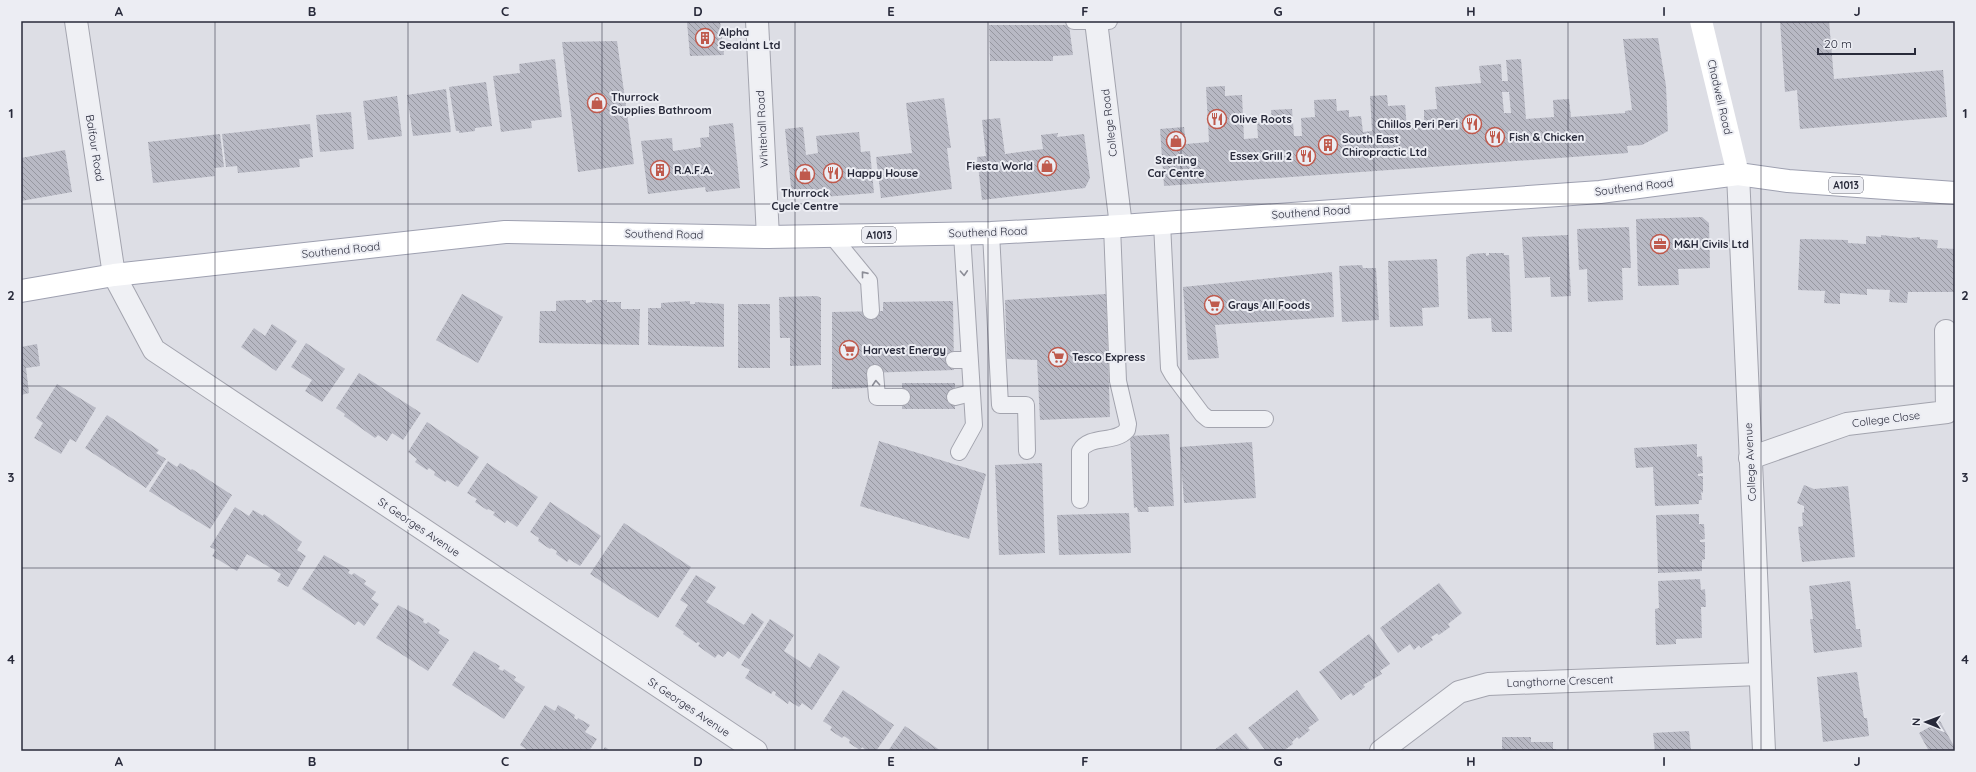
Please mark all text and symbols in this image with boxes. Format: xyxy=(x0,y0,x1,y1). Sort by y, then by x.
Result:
text: A xyxy=(115,3,124,19)
text: B xyxy=(308,3,316,19)
text: C xyxy=(501,3,509,19)
text: D xyxy=(693,3,703,19)
text: E xyxy=(887,3,895,19)
text: F xyxy=(1081,3,1089,19)
text: G xyxy=(1273,3,1283,19)
text: H xyxy=(1466,3,1476,19)
text: I xyxy=(1662,3,1666,19)
text: J xyxy=(1853,3,1861,19)
place label: Alpha Sealant Ltd xyxy=(719,25,781,52)
building icon: Alpha Sealant Ltd xyxy=(694,27,716,49)
scale bar xyxy=(1818,30,1915,56)
text: 20 m xyxy=(1824,36,1852,51)
street label: Chadwell Road xyxy=(1705,58,1735,136)
street label: College Road xyxy=(1098,88,1120,158)
place label: Thurrock Supplies Bathroom xyxy=(611,90,712,117)
street label: Whitehall Road xyxy=(753,90,771,168)
shop icon: Thurrock Supplies Bathroom xyxy=(586,92,608,114)
text: 1 xyxy=(8,105,14,121)
text: 1 xyxy=(1962,105,1968,121)
restaurant icon: Olive Roots xyxy=(1206,108,1228,130)
place label: Olive Roots xyxy=(1231,112,1292,126)
restaurant icon: Chillos Peri Peri xyxy=(1461,113,1483,135)
street label: Balfour Road xyxy=(83,114,107,182)
place label: Chillos Peri Peri xyxy=(1377,117,1458,131)
restaurant icon: Fish & Chicken xyxy=(1484,126,1506,148)
shop icon: Sterling Car Centre xyxy=(1165,130,1187,152)
place label: Fish & Chicken xyxy=(1509,130,1584,144)
place label: South East Chiropractic Ltd xyxy=(1342,132,1427,159)
building icon: South East Chiropractic Ltd xyxy=(1317,134,1339,156)
restaurant icon: Essex Grill 2 xyxy=(1295,145,1317,167)
place label: Essex Grill 2 xyxy=(1230,149,1292,163)
place label: Sterling Car Centre xyxy=(1147,153,1205,180)
shop icon: Fiesta World xyxy=(1036,155,1058,177)
building icon: R.A.F.A. xyxy=(649,159,671,181)
place label: Fiesta World xyxy=(966,159,1033,173)
restaurant icon: Happy House xyxy=(822,162,844,184)
place label: R.A.F.A. xyxy=(674,163,713,177)
shop icon: Thurrock Cycle Centre xyxy=(794,163,816,185)
place label: Happy House xyxy=(847,166,919,180)
street label: Southend Road xyxy=(1594,175,1674,199)
road number: A1013 xyxy=(1829,177,1863,193)
place label: Thurrock Cycle Centre xyxy=(772,186,839,213)
street label: Southend Road xyxy=(1271,202,1351,222)
street label: Southend Road xyxy=(948,224,1028,240)
street label: Southend Road xyxy=(625,226,703,242)
road number: A1013 xyxy=(862,227,896,243)
office icon: M&H Civils Ltd xyxy=(1649,233,1671,255)
place label: M&H Civils Ltd xyxy=(1674,237,1749,251)
street label: Southend Road xyxy=(301,239,381,261)
one-way arrow xyxy=(960,270,968,276)
one-way arrow xyxy=(861,272,868,279)
text: 2 xyxy=(7,287,15,303)
text: 2 xyxy=(1961,287,1969,303)
supermarket icon: Grays All Foods xyxy=(1203,294,1225,316)
place label: Grays All Foods xyxy=(1228,298,1310,312)
supermarket icon: Harvest Energy xyxy=(838,339,860,361)
place label: Harvest Energy xyxy=(863,343,946,357)
supermarket icon: Tesco Express xyxy=(1047,346,1069,368)
place label: Tesco Express xyxy=(1072,350,1145,364)
one-way arrow xyxy=(871,380,880,386)
street label: College Close xyxy=(1851,408,1921,430)
street label: College Avenue xyxy=(1741,422,1759,502)
text: 3 xyxy=(8,469,15,485)
text: 3 xyxy=(1962,469,1969,485)
street label: St Georges Avenue xyxy=(375,494,463,560)
text: 4 xyxy=(7,651,15,667)
text: 4 xyxy=(1961,651,1969,667)
street label: Langthorne Crescent xyxy=(1506,672,1614,690)
street label: St Georges Avenue xyxy=(645,674,733,740)
north arrow xyxy=(1906,702,1946,742)
text: N xyxy=(1909,718,1923,726)
text: A xyxy=(115,753,124,769)
text: B xyxy=(308,753,316,769)
text: C xyxy=(501,753,509,769)
text: D xyxy=(693,753,703,769)
text: E xyxy=(887,753,895,769)
text: F xyxy=(1081,753,1089,769)
text: G xyxy=(1273,753,1283,769)
text: H xyxy=(1466,753,1476,769)
text: I xyxy=(1662,753,1666,769)
text: J xyxy=(1853,753,1861,769)

